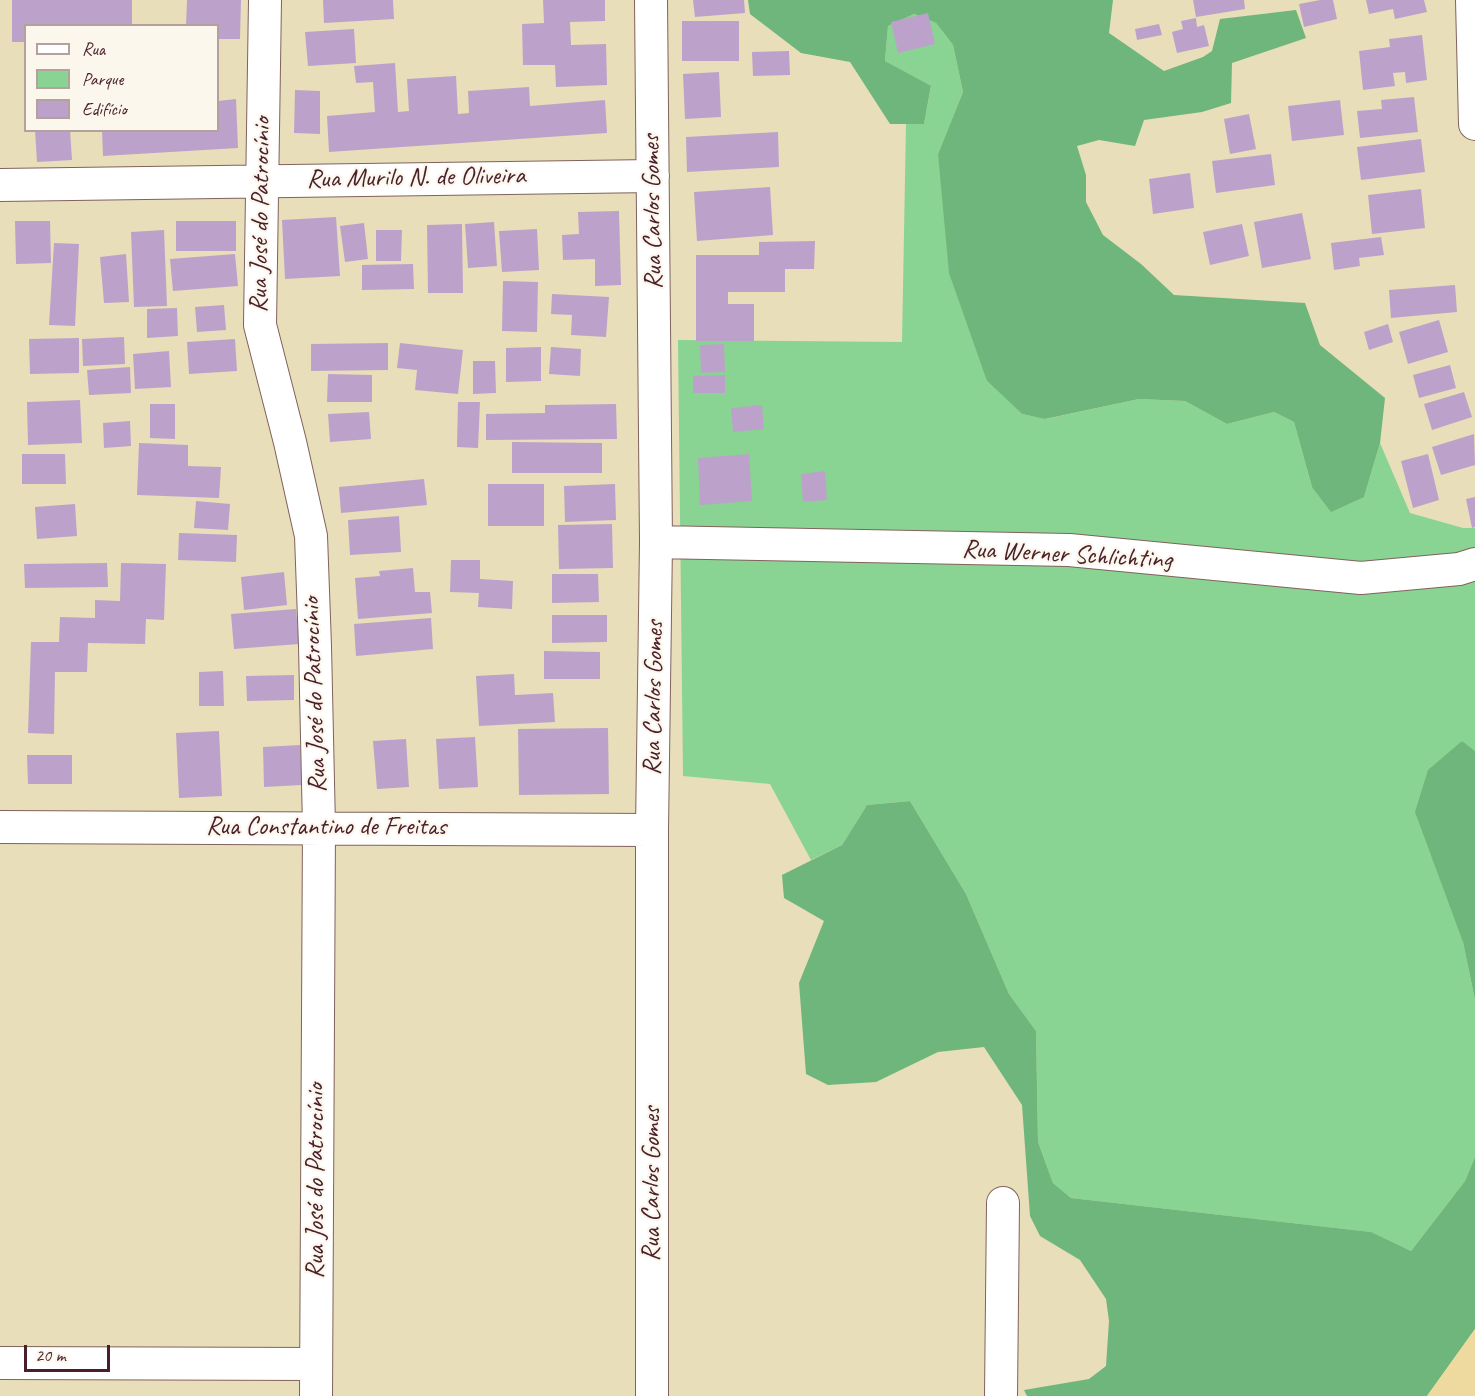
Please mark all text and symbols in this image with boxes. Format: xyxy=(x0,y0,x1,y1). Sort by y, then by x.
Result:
legend xyxy=(24,24,219,132)
text: Rua xyxy=(82,38,105,60)
text: Parque xyxy=(82,68,123,90)
text: Edifício xyxy=(82,98,127,120)
street label: Rua José do Patrocínio xyxy=(244,117,278,313)
street label: Rua Carlos Gomes xyxy=(636,134,670,290)
street label: Rua Murilo N. de Oliveira xyxy=(306,160,526,196)
street label: Rua Werner Schlichting xyxy=(961,534,1173,576)
street label: Rua José do Patrocínio xyxy=(296,597,334,793)
street label: Rua Carlos Gomes xyxy=(637,620,671,776)
street label: Rua Constantino de Freitas xyxy=(206,811,446,843)
street label: Rua José do Patrocínio xyxy=(300,1083,332,1279)
street label: Rua Carlos Gomes xyxy=(636,1107,668,1261)
scale bar xyxy=(27,1333,112,1371)
text: 20 m xyxy=(35,1344,66,1366)

